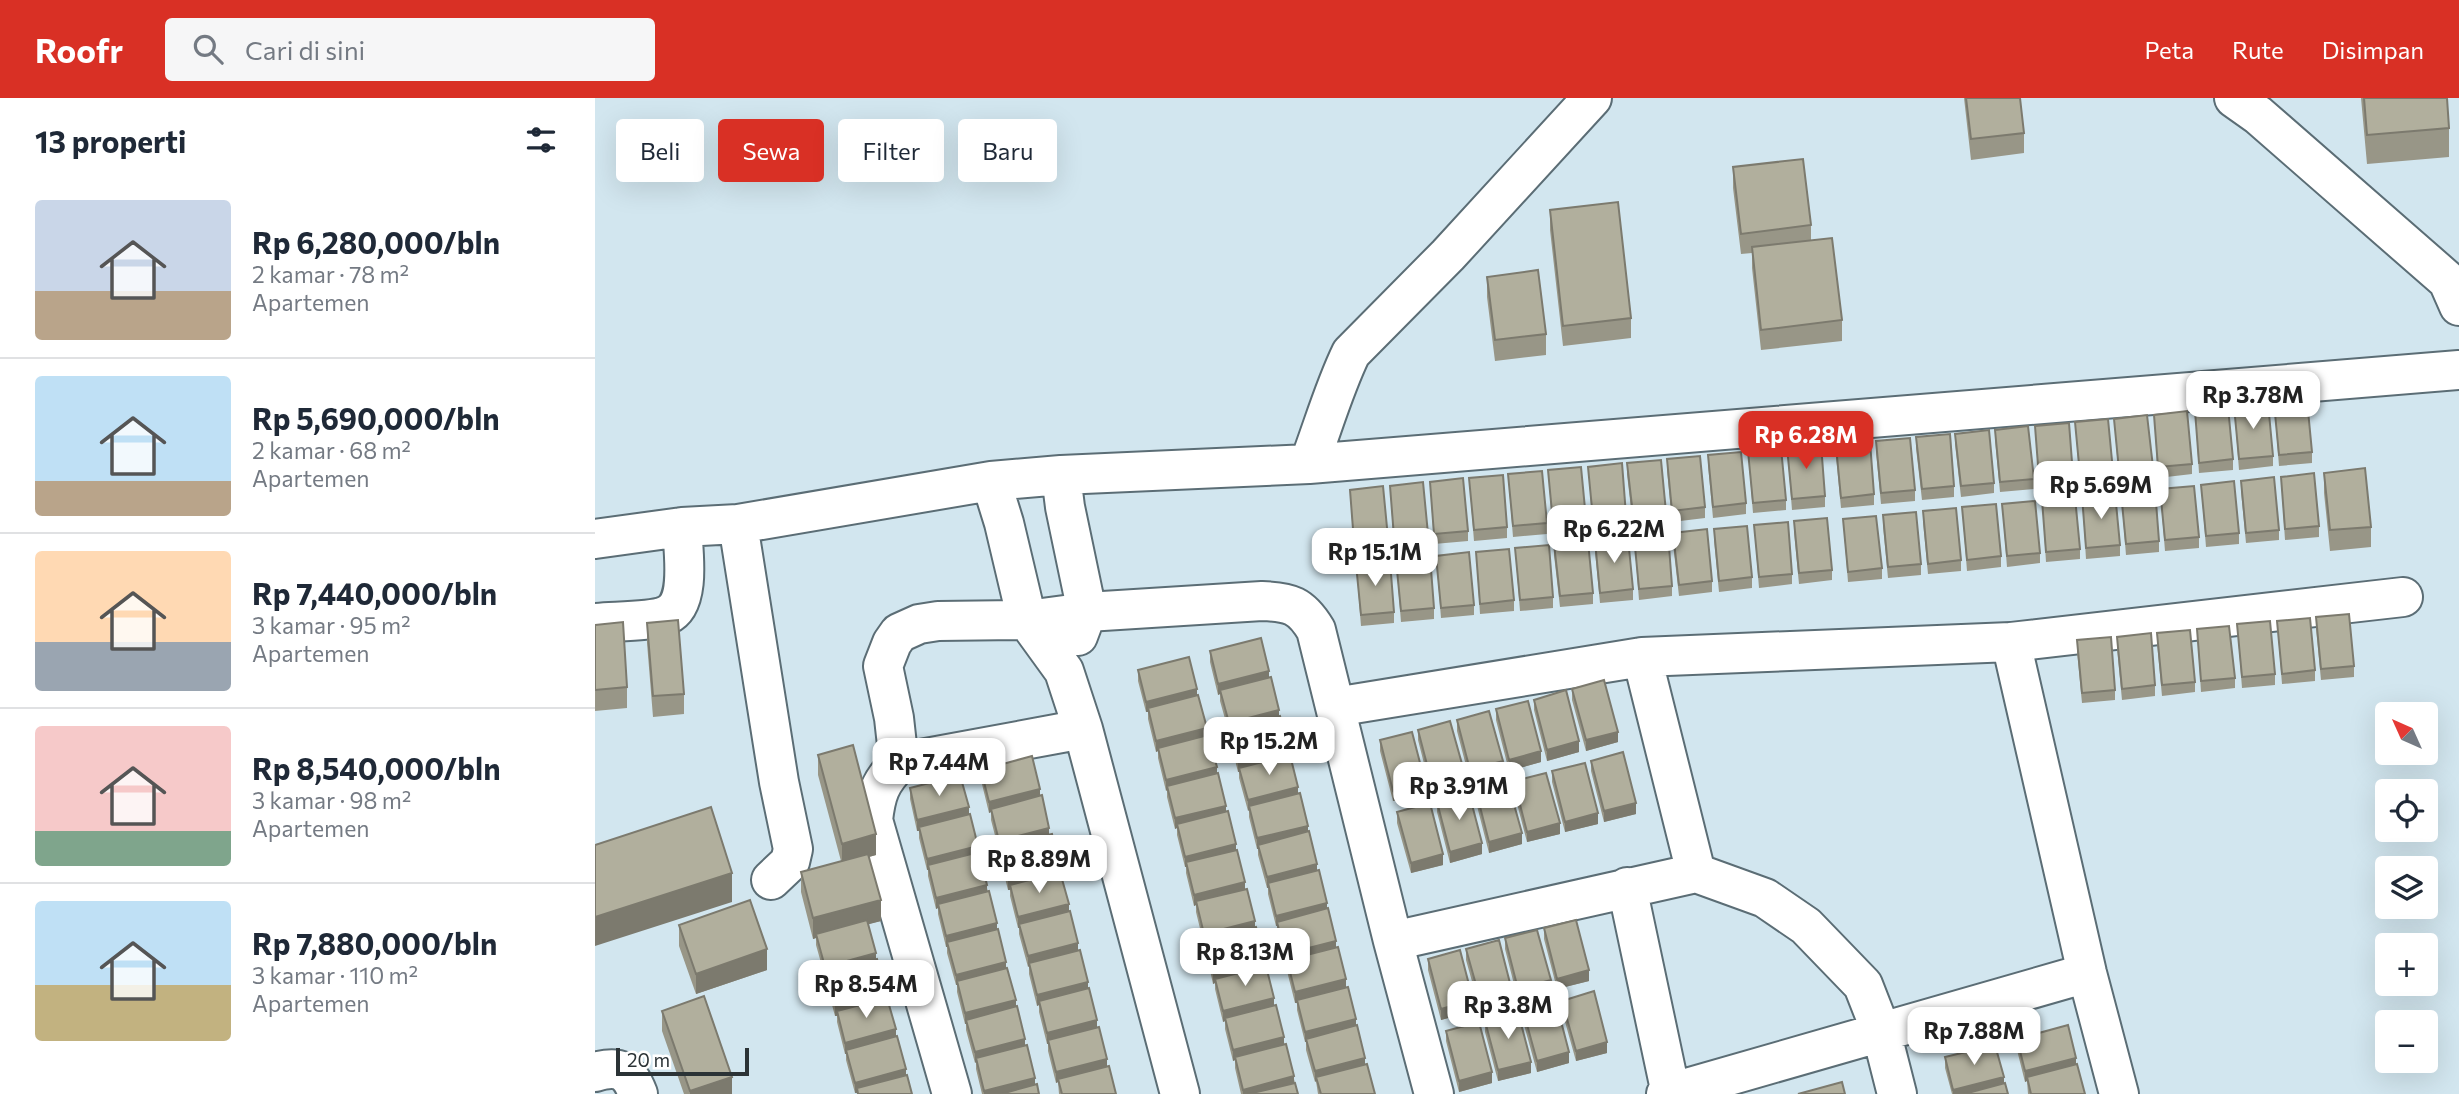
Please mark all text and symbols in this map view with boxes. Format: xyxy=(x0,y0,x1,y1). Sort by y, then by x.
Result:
search box xyxy=(165,18,655,81)
text: Roofr xyxy=(35,29,123,70)
icon: search xyxy=(189,30,227,68)
text: Cari di sini xyxy=(245,34,365,65)
text: Peta xyxy=(2144,35,2194,64)
text: Rute xyxy=(2232,35,2284,64)
text: Disimpan xyxy=(2322,35,2424,64)
chip: Beli xyxy=(616,119,704,182)
chip: Sewa xyxy=(718,119,824,182)
chip: Filter xyxy=(838,119,944,182)
chip: Baru xyxy=(958,119,1057,182)
icon: filters xyxy=(522,121,560,159)
text: 13 properti xyxy=(35,122,186,159)
text: Rp 6,280,000/bln xyxy=(252,223,500,260)
icon: home xyxy=(91,228,175,312)
text: 2 kamar · 78 m² xyxy=(252,260,409,288)
text: Apartemen xyxy=(252,288,369,316)
pin: Rp 3.78M xyxy=(2181,372,2325,431)
text: Rp 3.78M xyxy=(2202,380,2304,408)
text: Rp 5,690,000/bln xyxy=(252,399,500,436)
icon: home xyxy=(91,404,175,488)
pin: Rp 6.28M xyxy=(1734,412,1878,471)
text: Rp 6.28M xyxy=(1754,420,1858,448)
text: 2 kamar · 68 m² xyxy=(252,436,411,464)
pin: Rp 5.69M xyxy=(2029,462,2173,521)
text: Apartemen xyxy=(252,464,369,492)
text: Rp 5.69M xyxy=(2050,470,2152,498)
pin: Rp 6.22M xyxy=(1542,505,1686,565)
text: Rp 6.22M xyxy=(1563,514,1665,542)
pin: Rp 15.1M xyxy=(1303,528,1447,588)
text: Rp 15.1M xyxy=(1328,537,1422,565)
text: Rp 7,440,000/bln xyxy=(252,574,497,611)
icon: home xyxy=(91,579,175,663)
text: 3 kamar · 95 m² xyxy=(252,611,410,639)
text: Apartemen xyxy=(252,639,369,667)
north arrow xyxy=(2375,702,2438,765)
map controls xyxy=(2375,702,2438,1073)
pin: Rp 15.2M xyxy=(1197,718,1341,777)
text: Rp 15.2M xyxy=(1220,726,1318,754)
pin: Rp 7.44M xyxy=(867,738,1011,798)
text: Rp 7.44M xyxy=(888,747,990,775)
text: Rp 8,540,000/bln xyxy=(252,749,501,786)
icon: home xyxy=(91,754,175,838)
pin: Rp 3.91M xyxy=(1387,762,1531,822)
text: Rp 3.91M xyxy=(1409,771,1509,799)
button: locate xyxy=(2375,779,2438,842)
text: 3 kamar · 98 m² xyxy=(252,786,411,814)
text: Apartemen xyxy=(252,814,369,842)
pin: Rp 8.89M xyxy=(967,836,1111,895)
text: Rp 8.89M xyxy=(987,844,1091,872)
button: layers xyxy=(2375,856,2438,919)
text: Rp 7,880,000/bln xyxy=(252,924,497,961)
pin: Rp 8.13M xyxy=(1173,928,1317,988)
icon: home xyxy=(91,929,175,1013)
button: + xyxy=(2375,933,2438,996)
text: Rp 8.13M xyxy=(1196,937,1294,965)
pin: Rp 8.54M xyxy=(794,960,938,1020)
text: 3 kamar · 110 m² xyxy=(252,961,418,989)
text: Rp 8.54M xyxy=(814,969,918,997)
pin: Rp 3.8M xyxy=(1443,982,1573,1041)
text: Apartemen xyxy=(252,989,369,1017)
text: Rp 3.8M xyxy=(1463,990,1553,1018)
pin: Rp 7.88M xyxy=(1902,1007,2046,1067)
button: − xyxy=(2375,1010,2438,1073)
text: Rp 7.88M xyxy=(1923,1016,2025,1044)
scale bar xyxy=(616,1045,749,1077)
text: 20 m xyxy=(627,1048,670,1071)

